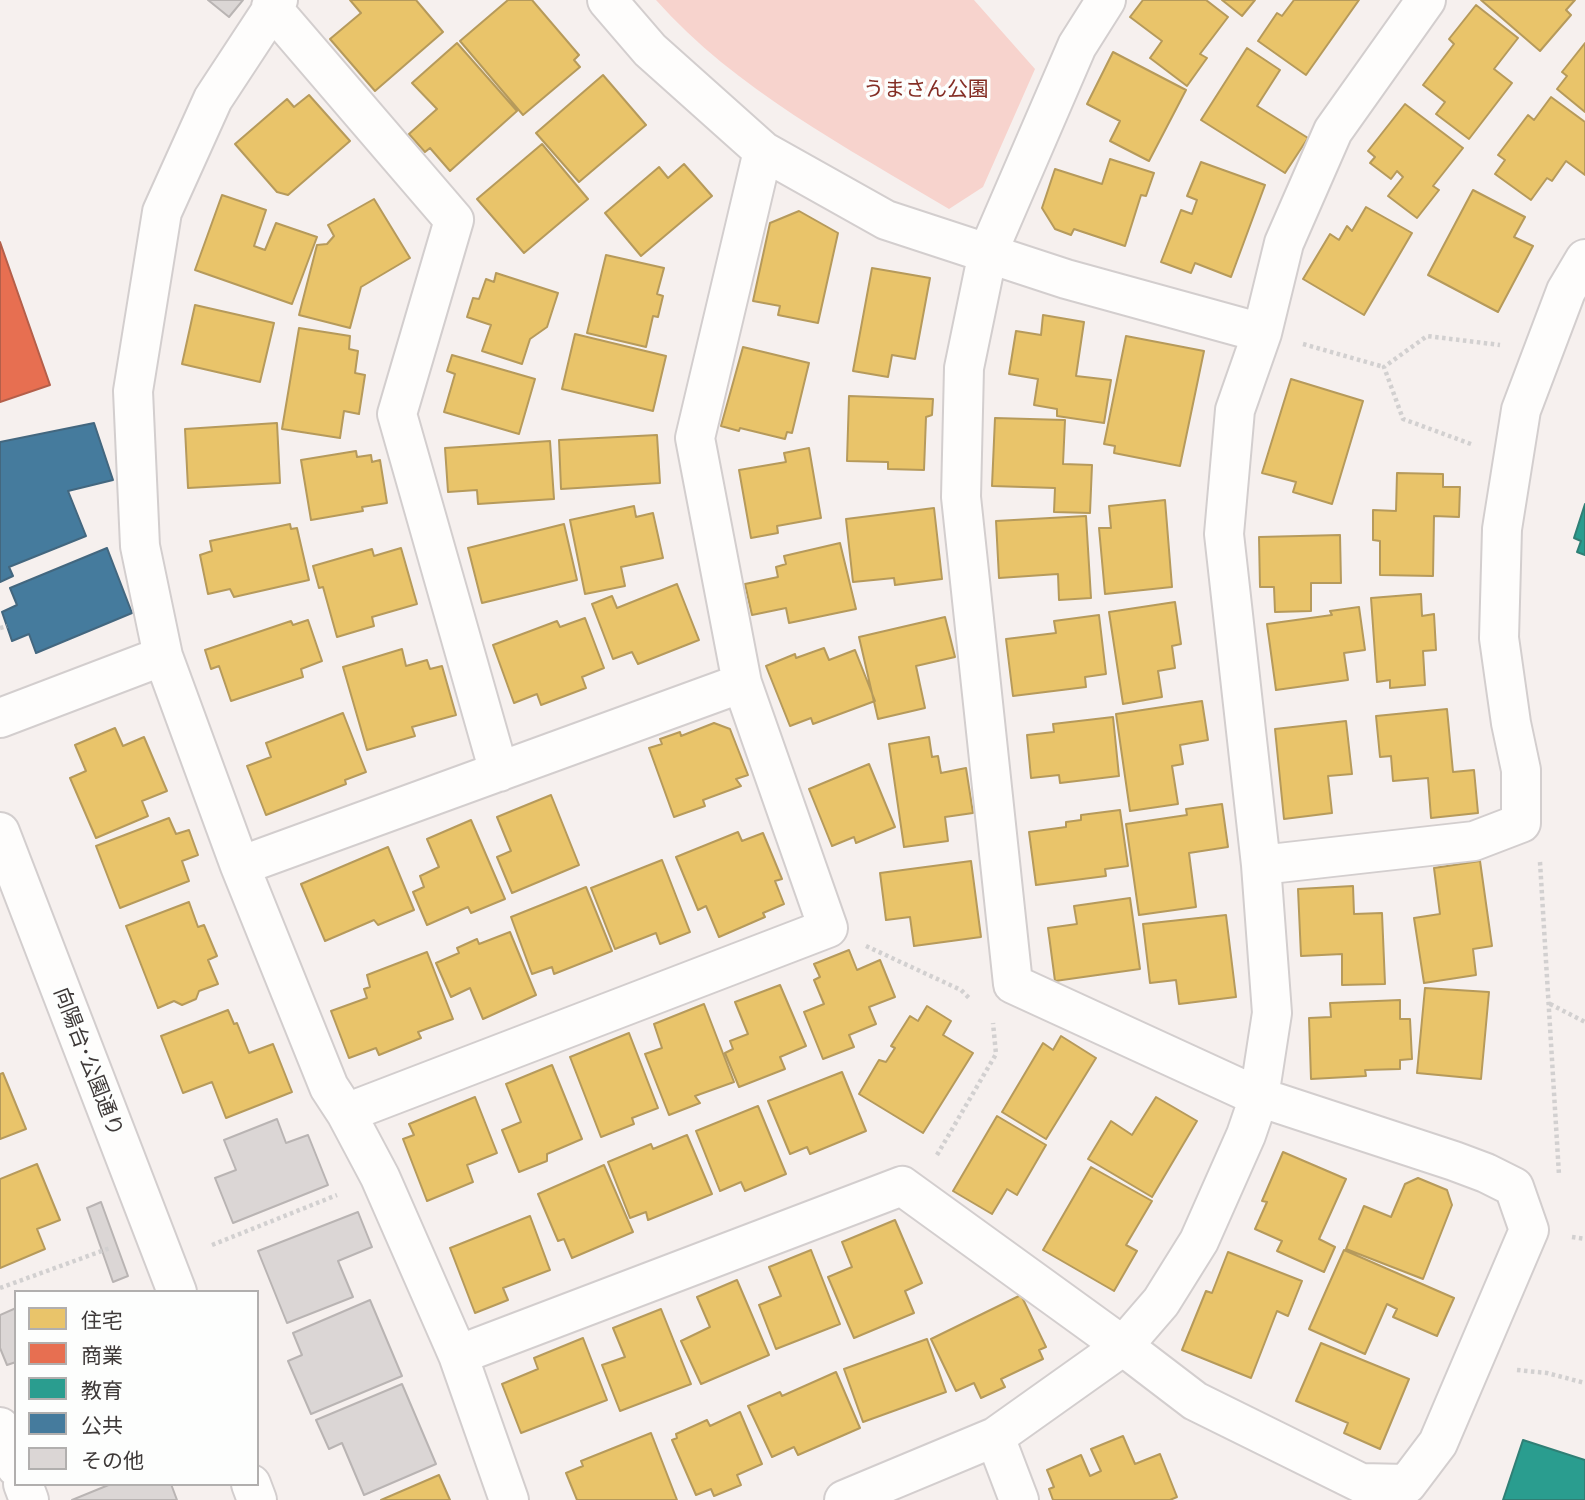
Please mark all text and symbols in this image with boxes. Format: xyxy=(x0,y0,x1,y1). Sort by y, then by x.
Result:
park label: うまさん公園 xyxy=(863,77,989,103)
street label: 向陽台･公園通り xyxy=(48,984,128,1140)
legend xyxy=(14,1290,259,1486)
text: 住宅 xyxy=(81,1308,123,1333)
text: 商業 xyxy=(81,1343,123,1368)
text: 教育 xyxy=(81,1378,123,1403)
text: 公共 xyxy=(81,1413,123,1438)
text: その他 xyxy=(81,1448,144,1473)

